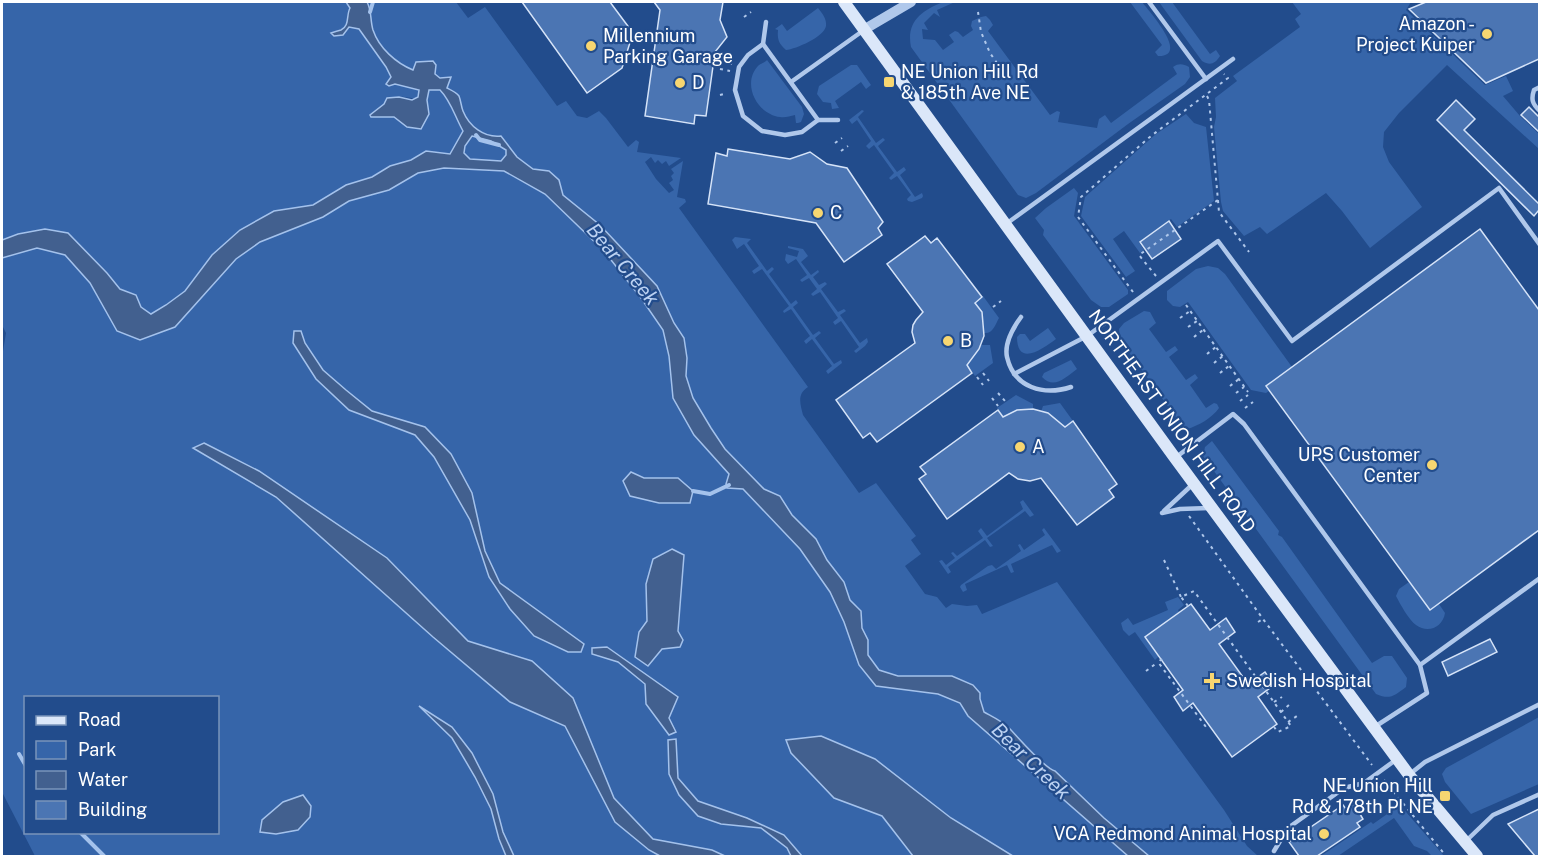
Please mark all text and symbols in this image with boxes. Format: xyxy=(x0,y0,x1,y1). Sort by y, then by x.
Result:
place label: Amazon - Project Kuiper xyxy=(1356,13,1475,55)
place label: Millennium Parking Garage xyxy=(603,25,733,67)
marker: Amazon - Project Kuiper xyxy=(1480,27,1494,41)
marker: Millennium Parking Garage xyxy=(584,39,598,53)
place label: NE Union Hill Rd & 185th Ave NE xyxy=(901,61,1039,103)
place label: D xyxy=(692,72,704,93)
marker: NE Union Hill Rd & 185th Ave NE xyxy=(882,75,896,89)
marker: D xyxy=(673,76,687,90)
place label: C xyxy=(830,202,842,223)
marker: C xyxy=(811,206,825,220)
water label: Bear Creek xyxy=(582,218,664,310)
street label: NORTHEAST UNION HILL ROAD xyxy=(1085,305,1260,536)
place label: B xyxy=(960,330,972,351)
marker: B xyxy=(941,334,955,348)
place label: A xyxy=(1032,436,1045,457)
marker: A xyxy=(1013,440,1027,454)
place label: UPS Customer Center xyxy=(1298,444,1420,486)
marker: UPS Customer Center xyxy=(1425,458,1439,472)
place label: Swedish Hospital xyxy=(1226,670,1372,691)
marker: Swedish Hospital xyxy=(1203,672,1221,690)
legend xyxy=(24,696,219,834)
text: Road xyxy=(78,709,121,730)
water label: Bear Creek xyxy=(987,718,1075,805)
text: Park xyxy=(78,739,116,760)
text: Water xyxy=(78,769,128,790)
place label: NE Union Hill Rd & 178th Pl NE xyxy=(1292,775,1433,817)
marker: NE Union Hill Rd & 178th Pl NE xyxy=(1438,789,1452,803)
text: Building xyxy=(78,799,147,820)
place label: VCA Redmond Animal Hospital xyxy=(1053,823,1312,844)
marker: VCA Redmond Animal Hospital xyxy=(1317,827,1331,841)

